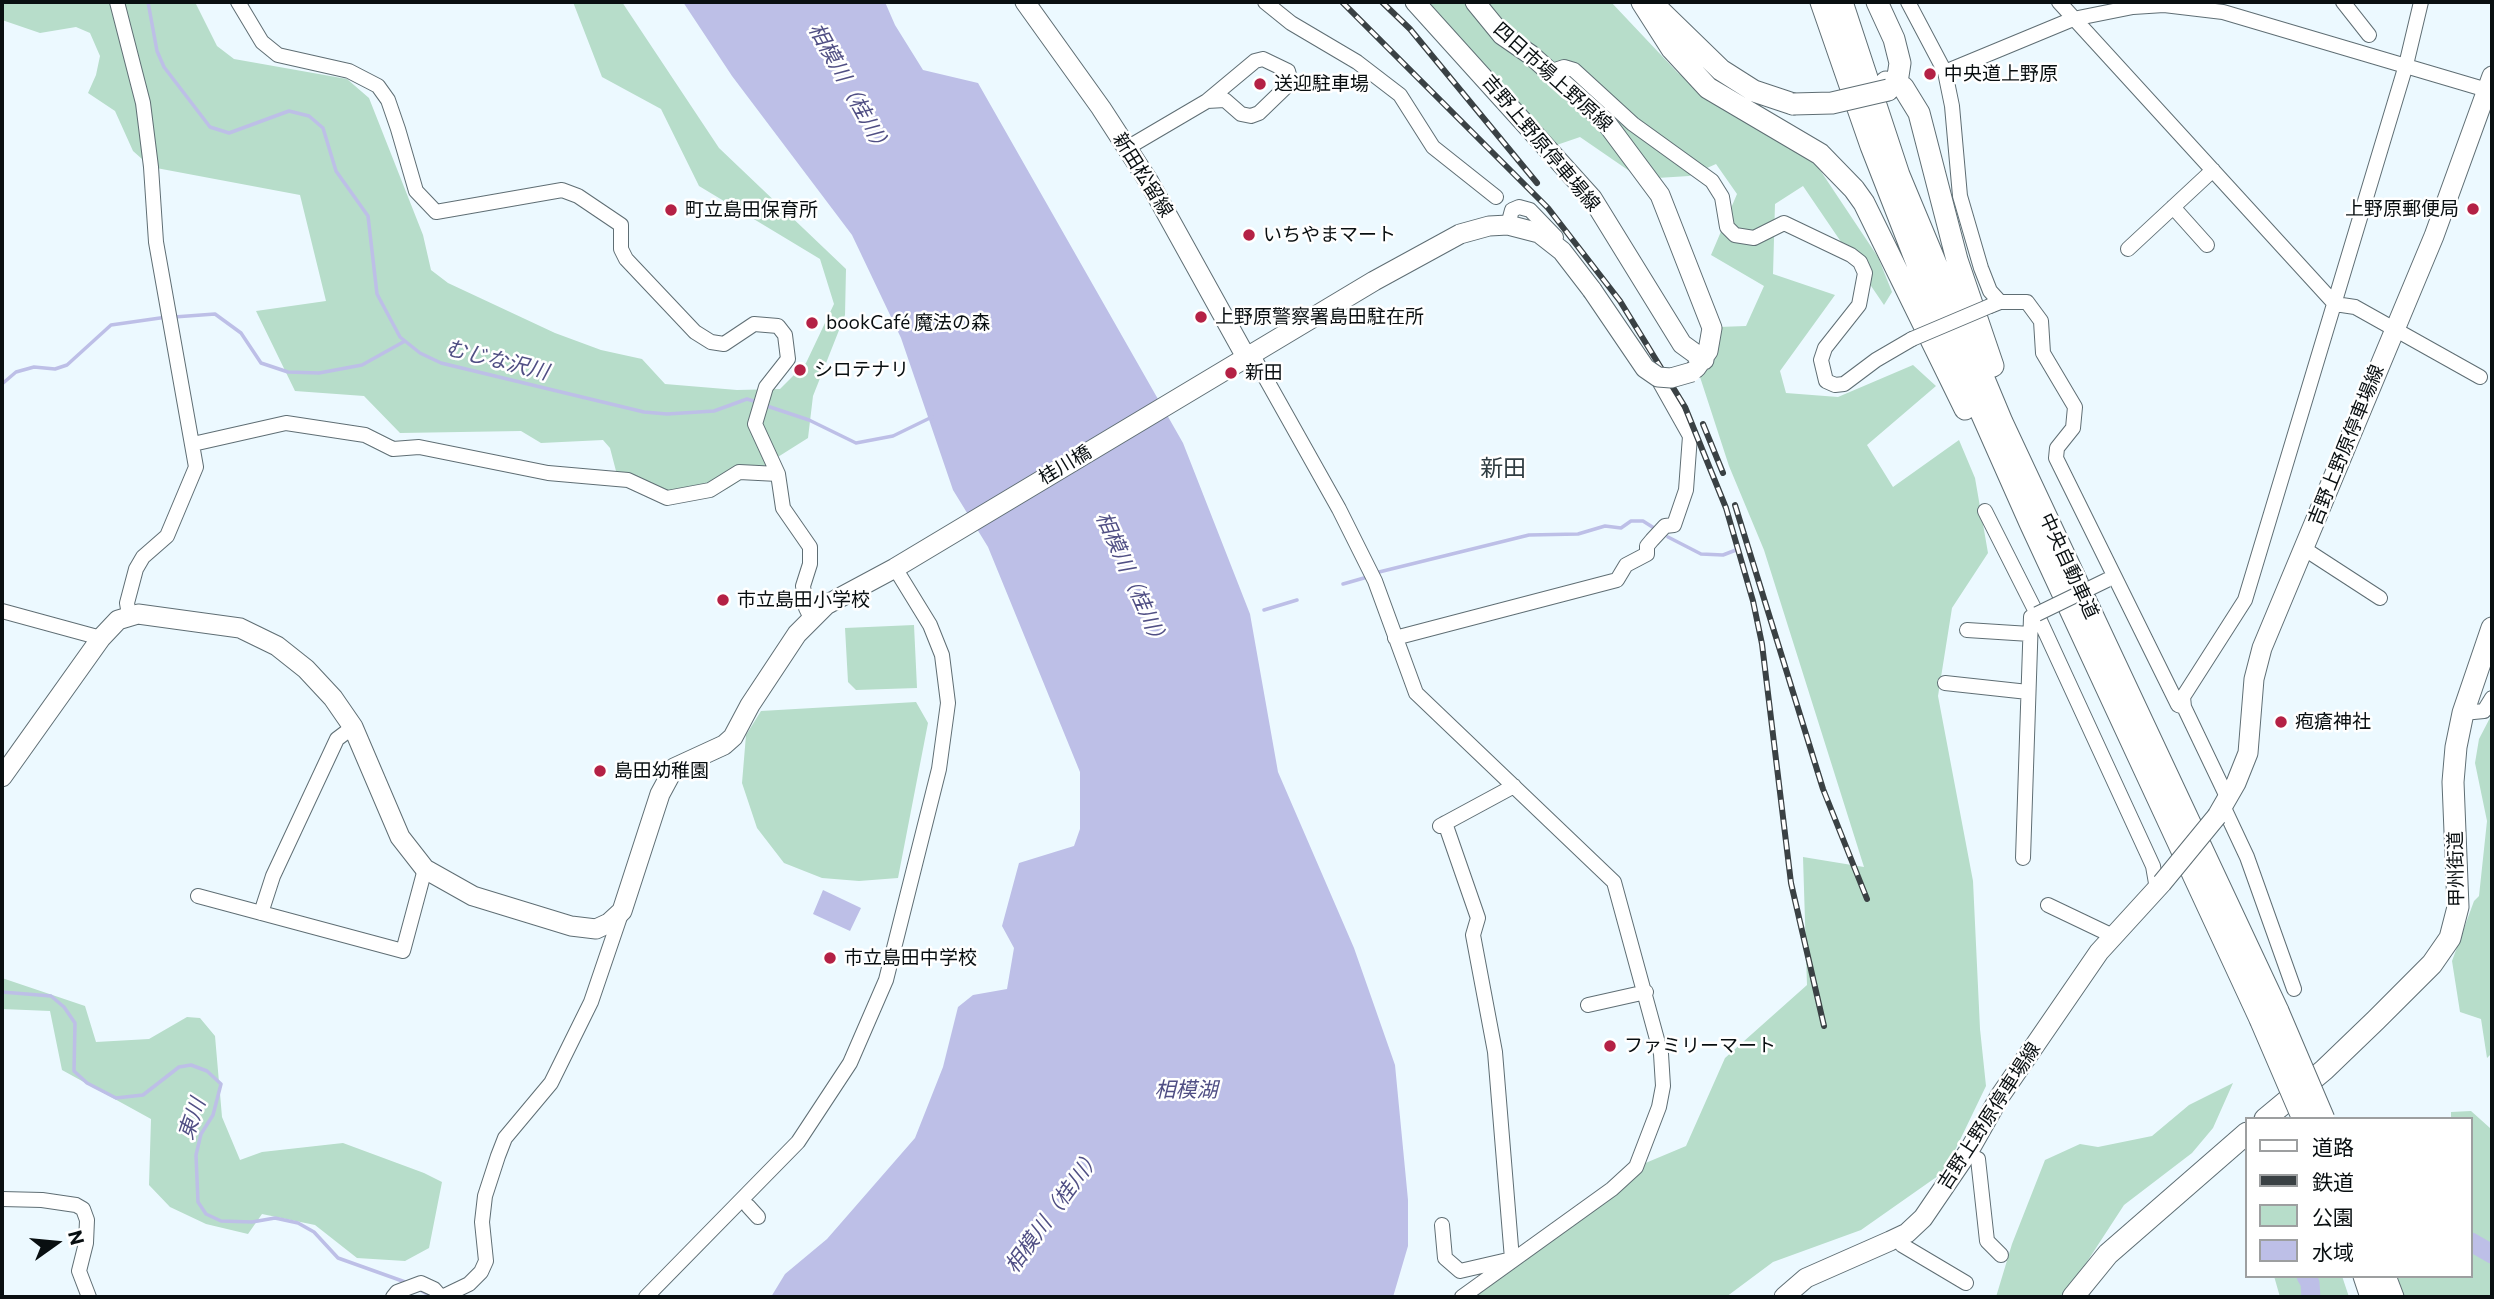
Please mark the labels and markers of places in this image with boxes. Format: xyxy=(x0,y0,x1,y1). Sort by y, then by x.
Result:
place label: 中央道上野原 xyxy=(1944,63,2058,85)
marker: 中央道上野原 xyxy=(1922,66,1938,82)
place label: 送迎駐車場 xyxy=(1274,73,1369,95)
marker: 送迎駐車場 xyxy=(1252,76,1268,92)
place label: 上野原郵便局 xyxy=(2345,198,2459,220)
place label: 町立島田保育所 xyxy=(685,199,818,221)
marker: 上野原郵便局 xyxy=(2465,201,2481,217)
marker: 町立島田保育所 xyxy=(663,202,679,218)
place label: いちやまマート xyxy=(1263,224,1396,246)
marker: いちやまマート xyxy=(1241,227,1257,243)
place label: 上野原警察署島田駐在所 xyxy=(1215,306,1424,328)
marker: 上野原警察署島田駐在所 xyxy=(1193,309,1209,325)
place label: bookCafé 魔法の森 xyxy=(826,312,990,334)
marker: bookCafé 魔法の森 xyxy=(804,315,820,331)
place label: シロテナリ xyxy=(814,359,909,381)
marker: シロテナリ xyxy=(792,362,808,378)
place label: 新田 xyxy=(1245,362,1283,384)
marker: 新田 xyxy=(1223,365,1239,381)
place label: 市立島田小学校 xyxy=(737,589,870,611)
marker: 市立島田小学校 xyxy=(715,592,731,608)
place label: 疱瘡神社 xyxy=(2295,711,2371,733)
marker: 疱瘡神社 xyxy=(2273,714,2289,730)
place label: 島田幼稚園 xyxy=(614,760,709,782)
marker: 島田幼稚園 xyxy=(592,763,608,779)
place label: 市立島田中学校 xyxy=(844,947,977,969)
marker: 市立島田中学校 xyxy=(822,950,838,966)
place label: ファミリーマート xyxy=(1624,1035,1776,1057)
marker: ファミリーマート xyxy=(1602,1038,1618,1054)

